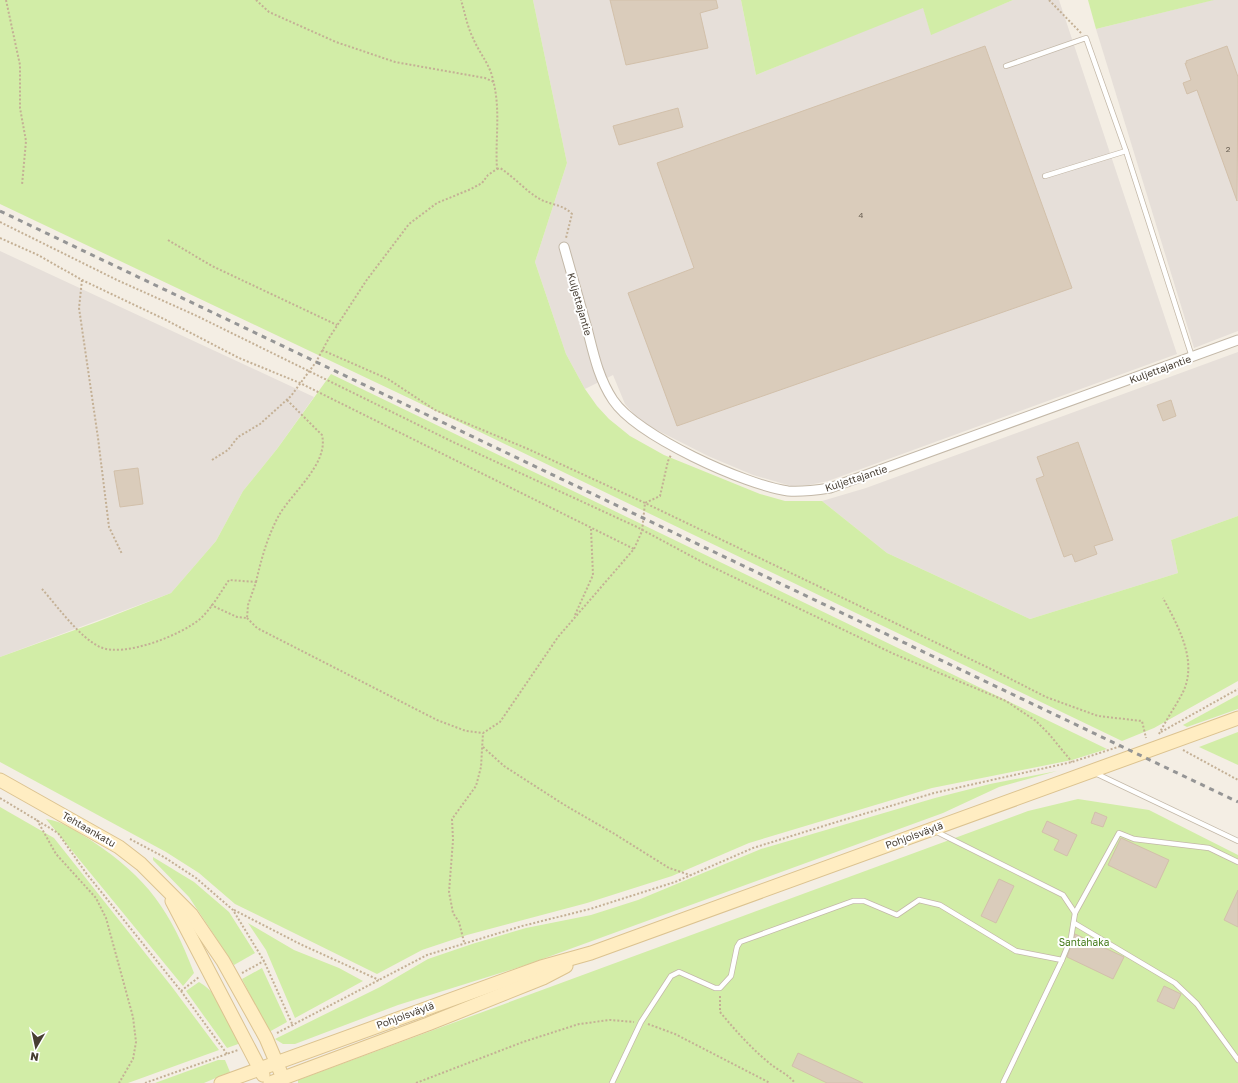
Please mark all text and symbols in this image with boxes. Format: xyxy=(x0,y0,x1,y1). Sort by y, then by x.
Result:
house number: 2 xyxy=(1226,144,1231,154)
house number: 4 xyxy=(859,210,864,220)
street label: Kuljettajantie xyxy=(565,271,595,337)
street label: Kuljettajantie xyxy=(1127,352,1193,386)
street label: Kuljettajantie xyxy=(823,462,889,494)
street label: Tehtaankatu xyxy=(60,809,118,849)
street label: Pohjoisväylä xyxy=(883,819,945,851)
park label: Santahaka xyxy=(1059,936,1109,948)
street label: Pohjoisväylä xyxy=(374,999,436,1031)
north arrow xyxy=(16,1027,56,1067)
text: N xyxy=(29,1050,40,1064)

